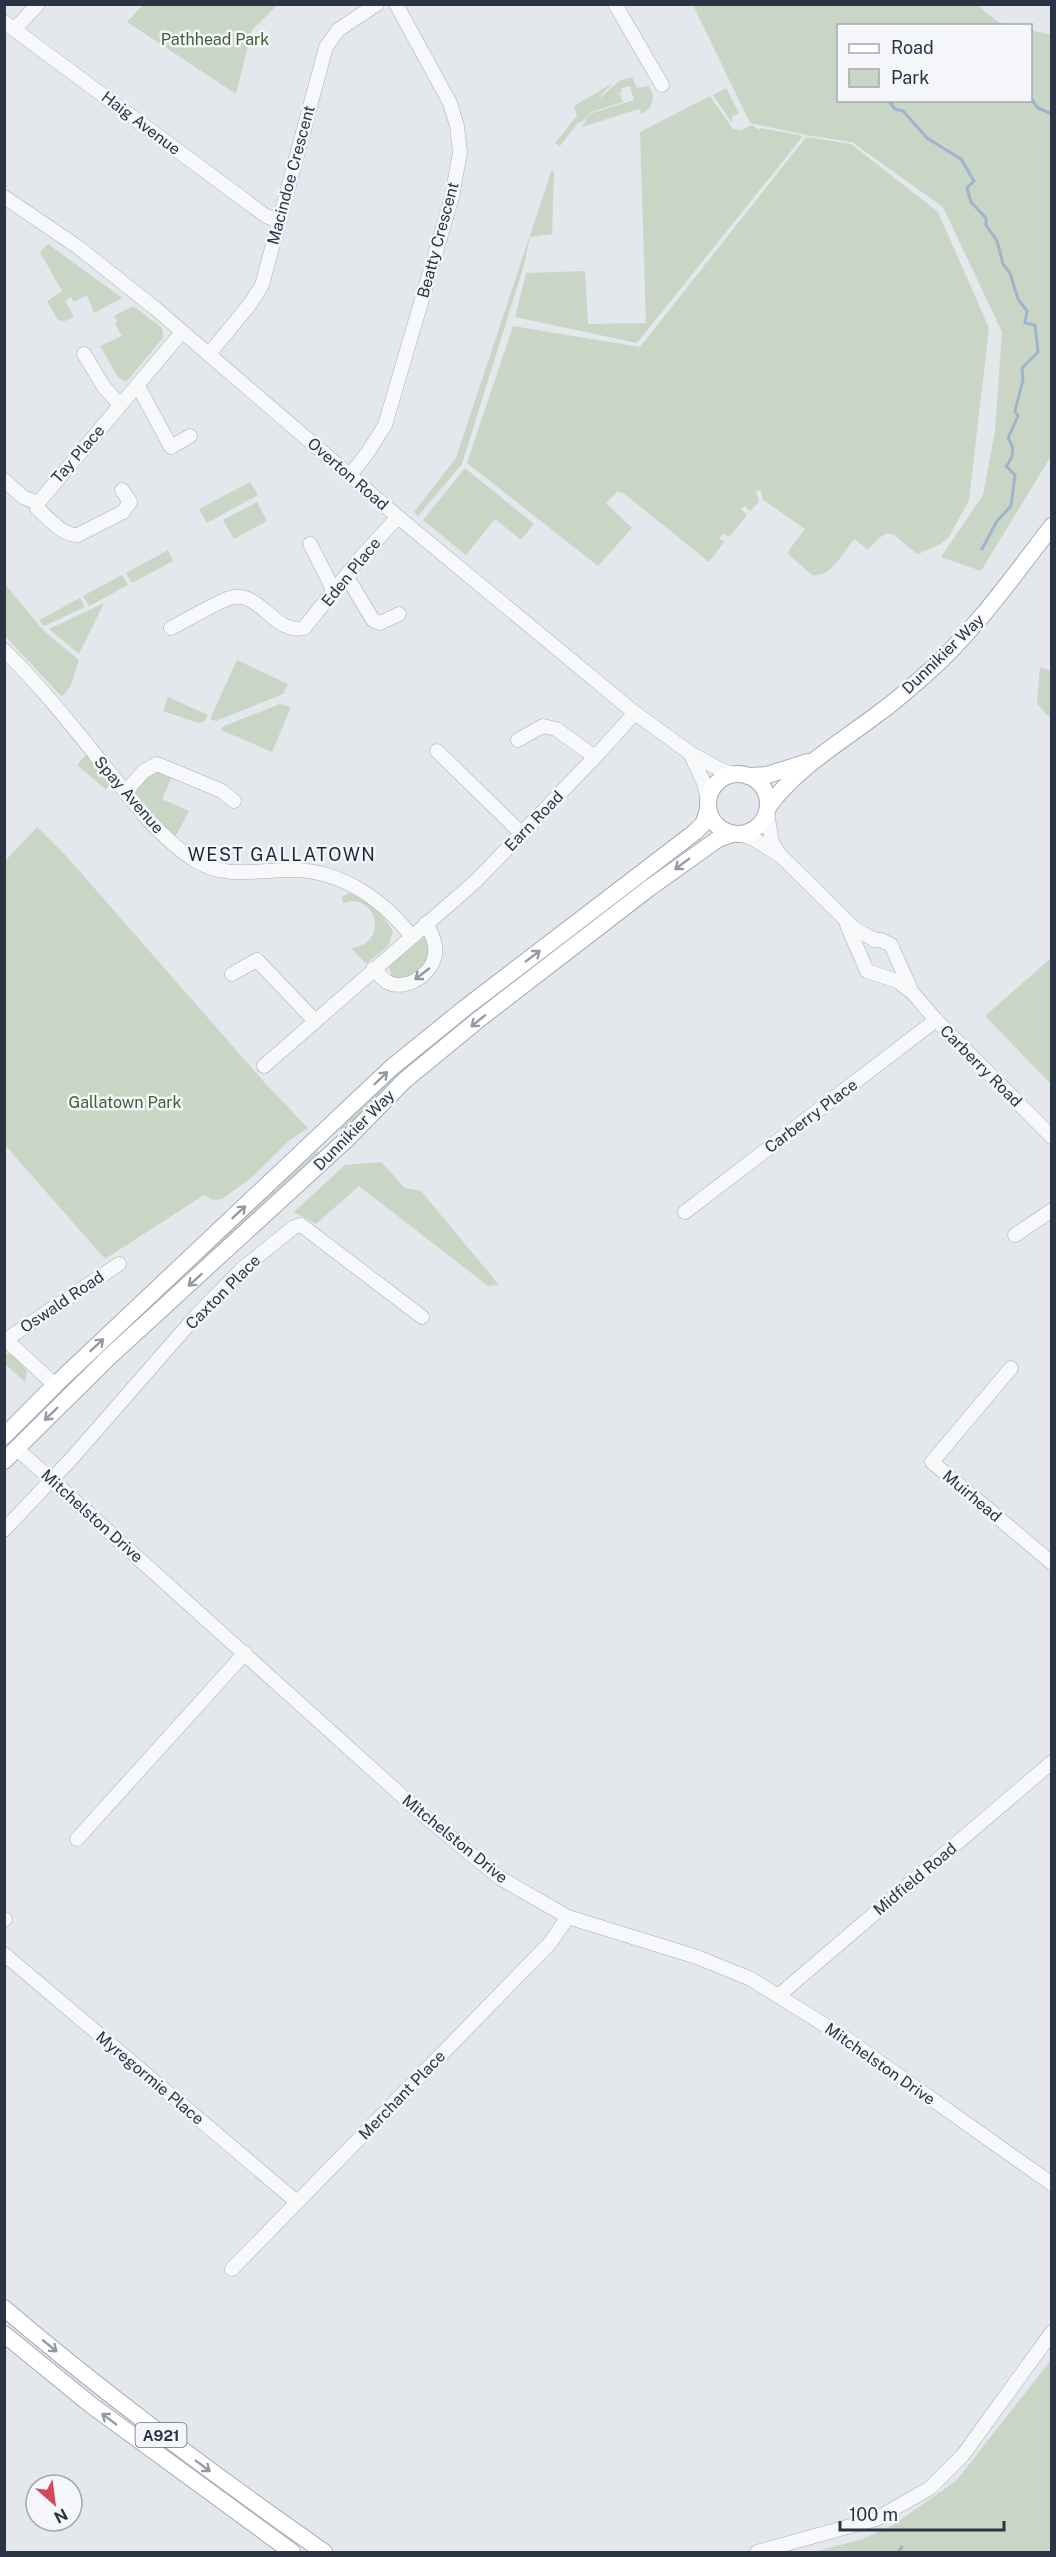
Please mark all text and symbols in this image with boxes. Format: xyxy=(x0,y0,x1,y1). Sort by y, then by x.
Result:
legend xyxy=(837,24,1032,102)
park label: Pathhead Park xyxy=(161,30,269,49)
text: Road xyxy=(891,37,934,58)
text: Park xyxy=(891,67,929,88)
street label: Haig Avenue xyxy=(98,87,184,159)
street label: Macindoe Crescent xyxy=(263,103,319,247)
street label: Beatty Crescent xyxy=(413,180,463,300)
street label: Tay Place xyxy=(48,421,108,487)
street label: Overton Road xyxy=(304,434,392,514)
street label: Eden Place xyxy=(317,534,385,610)
street label: Dunnikier Way xyxy=(898,610,988,698)
street label: Spay Avenue xyxy=(90,753,168,837)
street label: Earn Road xyxy=(501,787,567,855)
district label: WEST GALLATOWN xyxy=(188,844,376,865)
one-way arrow xyxy=(675,857,691,870)
one-way arrow xyxy=(525,950,541,963)
one-way arrow xyxy=(415,968,431,981)
one-way arrow xyxy=(470,1014,486,1027)
street label: Carberry Road xyxy=(936,1021,1026,1111)
one-way arrow xyxy=(373,1070,388,1085)
street label: Carberry Place xyxy=(761,1075,861,1157)
street label: Dunnikier Way xyxy=(310,1085,399,1174)
park label: Gallatown Park xyxy=(68,1093,182,1112)
one-way arrow xyxy=(231,1205,246,1219)
street label: Caxton Place xyxy=(182,1251,264,1333)
street label: Oswald Road xyxy=(17,1267,107,1337)
one-way arrow xyxy=(188,1273,203,1287)
one-way arrow xyxy=(90,1338,105,1353)
one-way arrow xyxy=(44,1407,59,1421)
street label: Mitchelston Drive xyxy=(37,1465,147,1567)
street label: Muirhead xyxy=(939,1466,1005,1526)
street label: Mitchelston Drive xyxy=(399,1791,511,1887)
street label: Midfield Road xyxy=(870,1839,960,1919)
street label: Mitchelston Drive xyxy=(821,2019,939,2109)
street label: Myregormie Place xyxy=(92,2027,208,2129)
street label: Merchant Place xyxy=(355,2047,449,2143)
one-way arrow xyxy=(41,2339,57,2352)
one-way arrow xyxy=(102,2413,118,2425)
road number: A921 xyxy=(136,2423,186,2447)
one-way arrow xyxy=(194,2460,210,2473)
north arrow xyxy=(24,2473,84,2533)
scale bar xyxy=(840,2494,1004,2532)
text: N xyxy=(51,2504,71,2527)
text: 100 m xyxy=(849,2504,898,2525)

